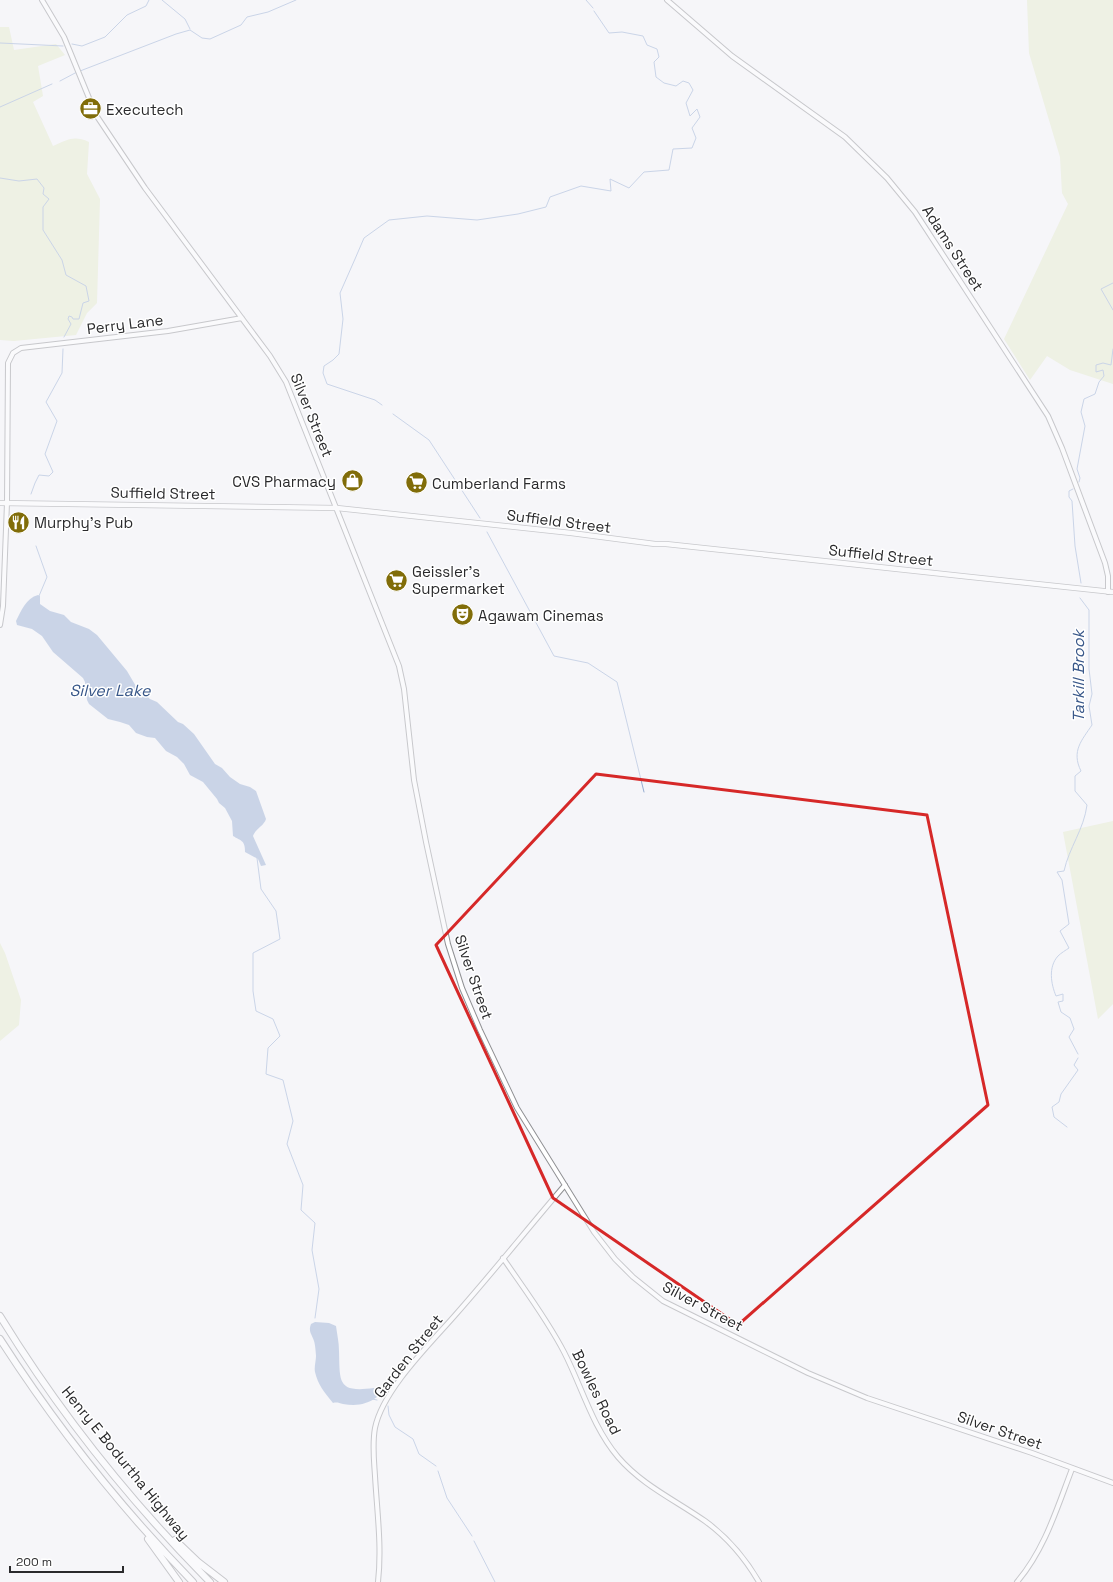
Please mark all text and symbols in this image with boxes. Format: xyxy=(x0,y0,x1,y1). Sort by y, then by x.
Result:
office icon: Executech xyxy=(77,96,103,122)
place label: Executech xyxy=(106,100,184,119)
street label: Adams Street xyxy=(918,202,988,294)
street label: Perry Lane xyxy=(86,310,164,338)
street label: Silver Street xyxy=(287,370,337,460)
shop icon: CVS Pharmacy xyxy=(339,468,365,494)
supermarket icon: Cumberland Farms xyxy=(404,470,430,496)
place label: CVS Pharmacy xyxy=(232,472,336,491)
place label: Cumberland Farms xyxy=(432,474,566,493)
street label: Suffield Street xyxy=(110,483,216,503)
street label: Suffield Street xyxy=(506,505,612,537)
restaurant icon: Murphy's Pub xyxy=(5,509,31,535)
place label: Murphy's Pub xyxy=(34,513,133,532)
street label: Suffield Street xyxy=(828,540,934,570)
place label: Geissler's Supermarket xyxy=(412,562,505,598)
supermarket icon: Geissler's Supermarket xyxy=(383,567,409,593)
theatre icon: Agawam Cinemas xyxy=(450,602,476,628)
place label: Agawam Cinemas xyxy=(478,606,604,625)
water label: Tarkill Brook xyxy=(1068,627,1089,722)
water label: Silver Lake xyxy=(69,680,151,701)
street label: Silver Street xyxy=(451,932,497,1022)
street label: Silver Street xyxy=(659,1277,747,1335)
street label: Garden Street xyxy=(369,1310,447,1402)
street label: Bowles Road xyxy=(568,1346,626,1438)
street label: Henry E Bodurtha Highway xyxy=(58,1382,194,1544)
street label: Silver Street xyxy=(955,1407,1045,1453)
scale bar xyxy=(10,1548,123,1574)
text: 200 m xyxy=(16,1554,52,1570)

